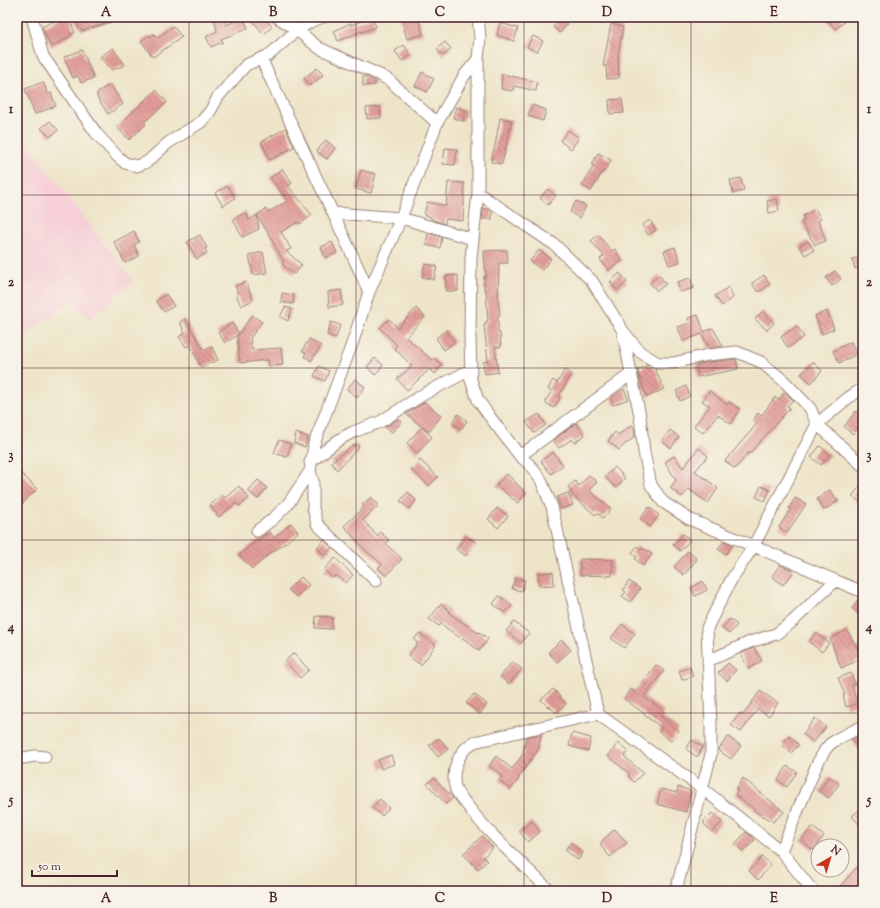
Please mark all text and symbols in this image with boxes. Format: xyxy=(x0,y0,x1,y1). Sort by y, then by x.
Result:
text: A xyxy=(101,4,112,22)
text: B xyxy=(269,4,278,22)
text: C xyxy=(435,4,445,22)
text: D xyxy=(602,4,612,22)
text: E xyxy=(770,4,778,22)
text: 1 xyxy=(9,101,14,119)
text: 1 xyxy=(867,101,872,119)
text: 2 xyxy=(8,274,15,292)
text: 2 xyxy=(866,274,873,292)
text: 3 xyxy=(8,447,14,465)
text: 3 xyxy=(866,447,872,465)
text: 4 xyxy=(7,619,15,637)
text: 4 xyxy=(865,619,873,637)
text: 5 xyxy=(8,792,14,810)
text: 5 xyxy=(866,792,872,810)
north arrow xyxy=(810,838,850,878)
text: N xyxy=(826,841,844,860)
scale bar xyxy=(32,852,117,878)
text: 50 m xyxy=(37,858,61,876)
text: A xyxy=(101,890,112,908)
text: B xyxy=(269,890,278,908)
text: C xyxy=(435,890,445,908)
text: D xyxy=(602,890,612,908)
text: E xyxy=(770,890,778,908)

